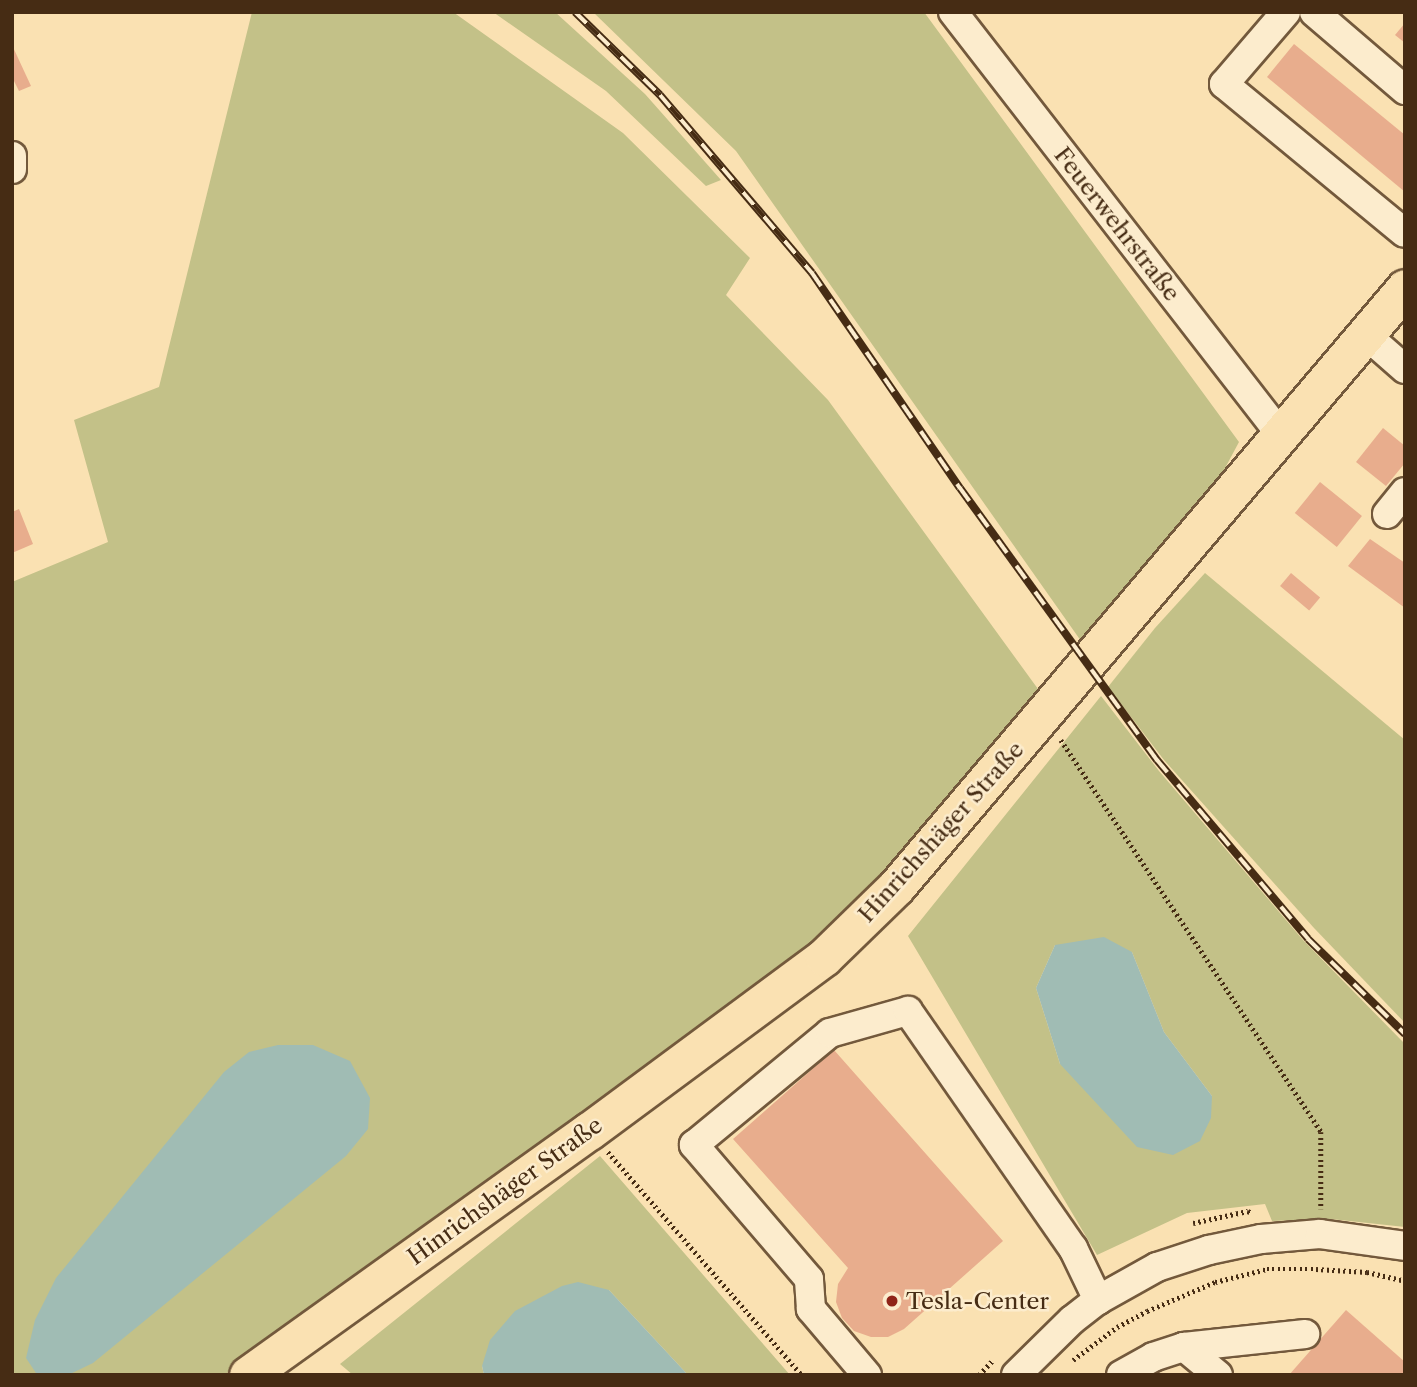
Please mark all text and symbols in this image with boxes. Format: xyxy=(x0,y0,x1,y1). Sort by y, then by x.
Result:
street label: Feuerwehrstraße xyxy=(1048,142,1186,306)
street label: Hinrichshäger Straße xyxy=(852,736,1030,928)
street label: Hinrichshäger Straße xyxy=(402,1111,608,1271)
place label: Tesla-Center xyxy=(906,1287,1049,1315)
marker: Tesla-Center xyxy=(884,1293,900,1309)

